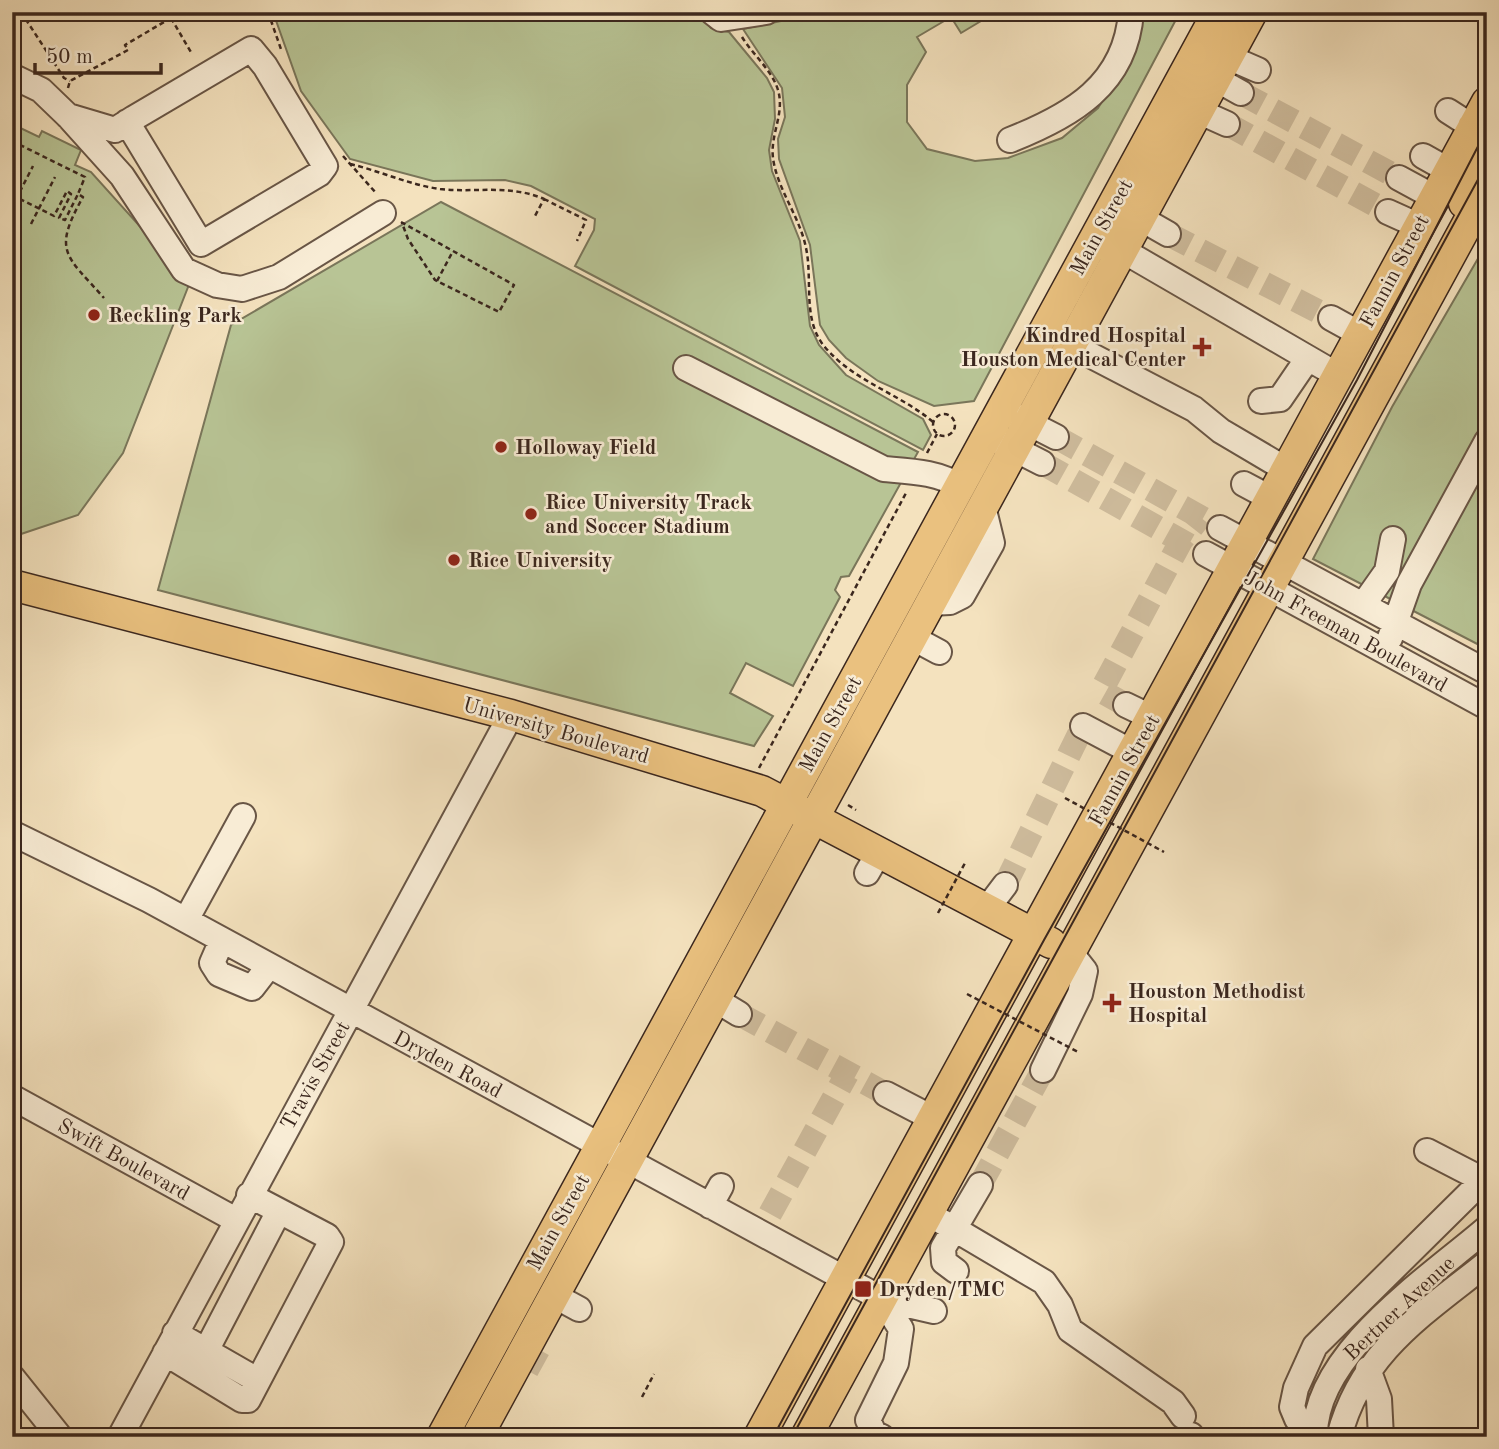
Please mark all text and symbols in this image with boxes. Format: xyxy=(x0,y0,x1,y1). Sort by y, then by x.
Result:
scale bar xyxy=(35,32,161,76)
text: 50 m xyxy=(46,47,93,68)
street label: Main Street xyxy=(1067,176,1137,279)
street label: Fannin Street xyxy=(1357,212,1434,332)
place label: Reckling Park xyxy=(108,306,242,327)
marker: Reckling Park xyxy=(86,307,102,323)
place label: Kindred Hospital Houston Medical Center xyxy=(961,326,1186,371)
marker: Kindred Hospital Houston Medical Center xyxy=(1192,337,1212,357)
place label: Holloway Field xyxy=(515,438,656,459)
marker: Holloway Field xyxy=(493,439,509,455)
place label: Rice University Track and Soccer Stadium xyxy=(545,493,752,538)
marker: Rice University Track and Soccer Stadium xyxy=(523,506,539,522)
place label: Rice University xyxy=(468,551,613,572)
marker: Rice University xyxy=(446,552,462,568)
street label: John Freeman Boulevard xyxy=(1240,568,1450,697)
street label: Main Street xyxy=(796,673,866,776)
street label: University Boulevard xyxy=(460,695,651,768)
street label: Fannin Street xyxy=(1086,711,1165,830)
place label: Houston Methodist Hospital xyxy=(1128,982,1305,1027)
marker: Houston Methodist Hospital xyxy=(1102,993,1122,1013)
street label: Travis Street xyxy=(278,1018,355,1134)
street label: Dryden Road xyxy=(389,1028,505,1103)
street label: Swift Boulevard xyxy=(54,1115,193,1205)
street label: Main Street xyxy=(524,1171,594,1274)
street label: Bertner Avenue xyxy=(1341,1253,1459,1365)
marker: Dryden/TMC xyxy=(853,1279,873,1299)
place label: Dryden/TMC xyxy=(879,1280,1005,1301)

